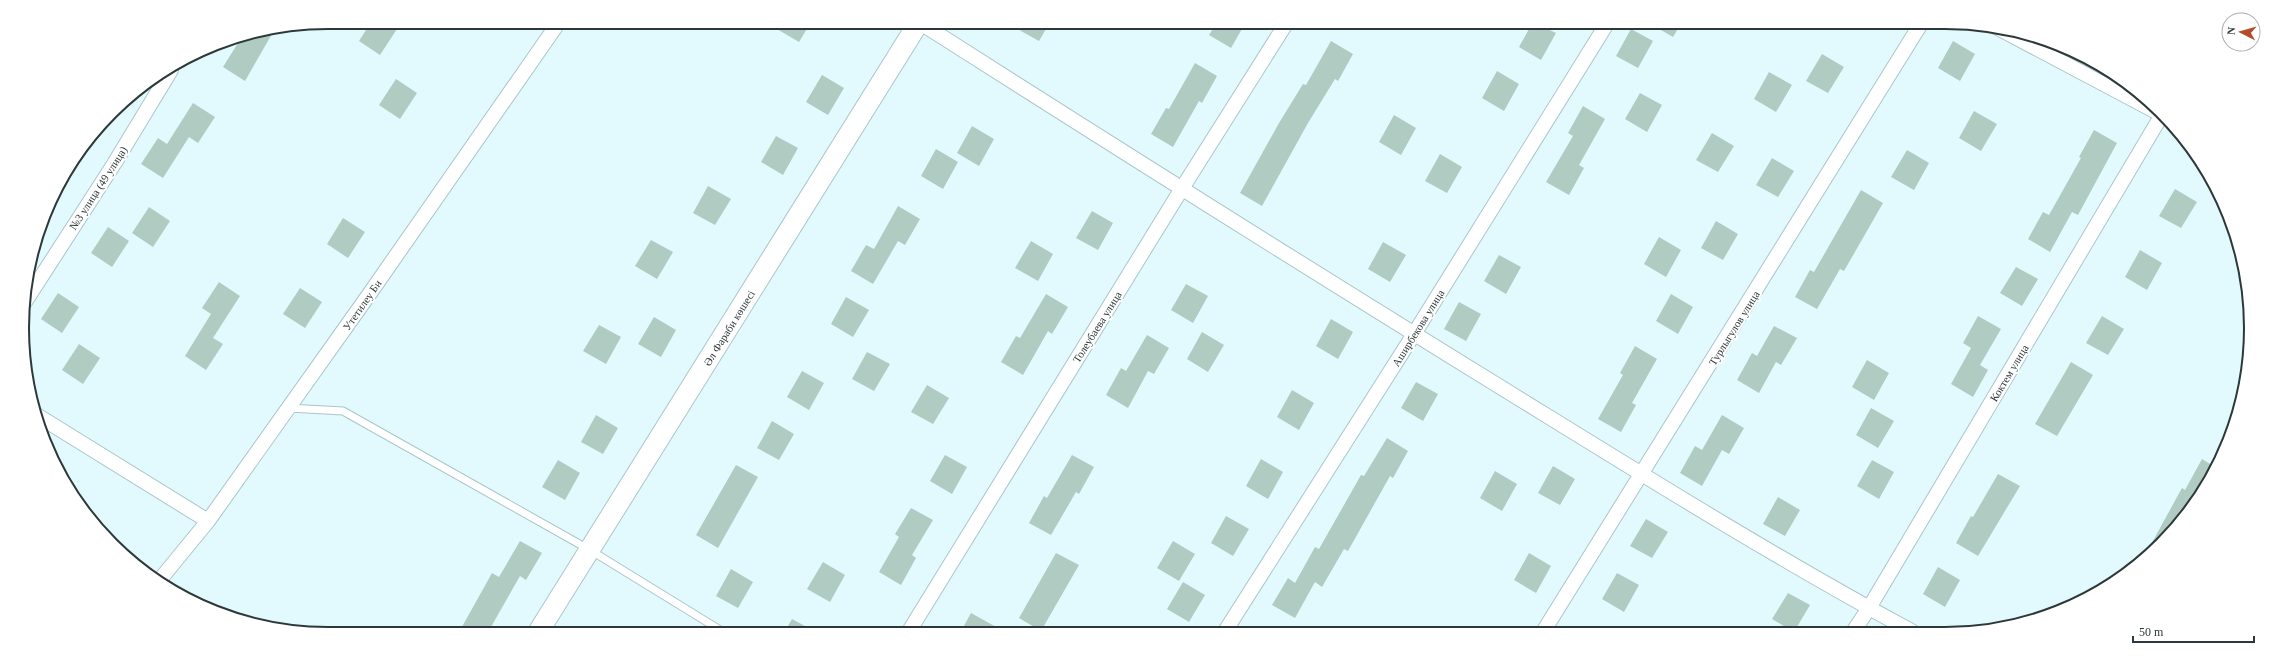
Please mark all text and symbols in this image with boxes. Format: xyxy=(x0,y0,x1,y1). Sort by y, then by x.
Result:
north arrow xyxy=(2221,12,2261,52)
text: N xyxy=(2225,26,2237,36)
street label: №3 улица (49 улица) xyxy=(67,144,130,232)
street label: Утетилеу Би xyxy=(340,277,384,332)
street label: Аширбекова улица xyxy=(1390,287,1447,369)
street label: Әл Фараби көшесі xyxy=(701,288,757,368)
street label: Турлыгулов улица xyxy=(1706,288,1762,367)
street label: Толеубаева улица xyxy=(1070,289,1124,365)
street label: Коктем улица xyxy=(1987,342,2031,404)
scale bar xyxy=(2133,618,2254,644)
text: 50 m xyxy=(2139,625,2164,639)

